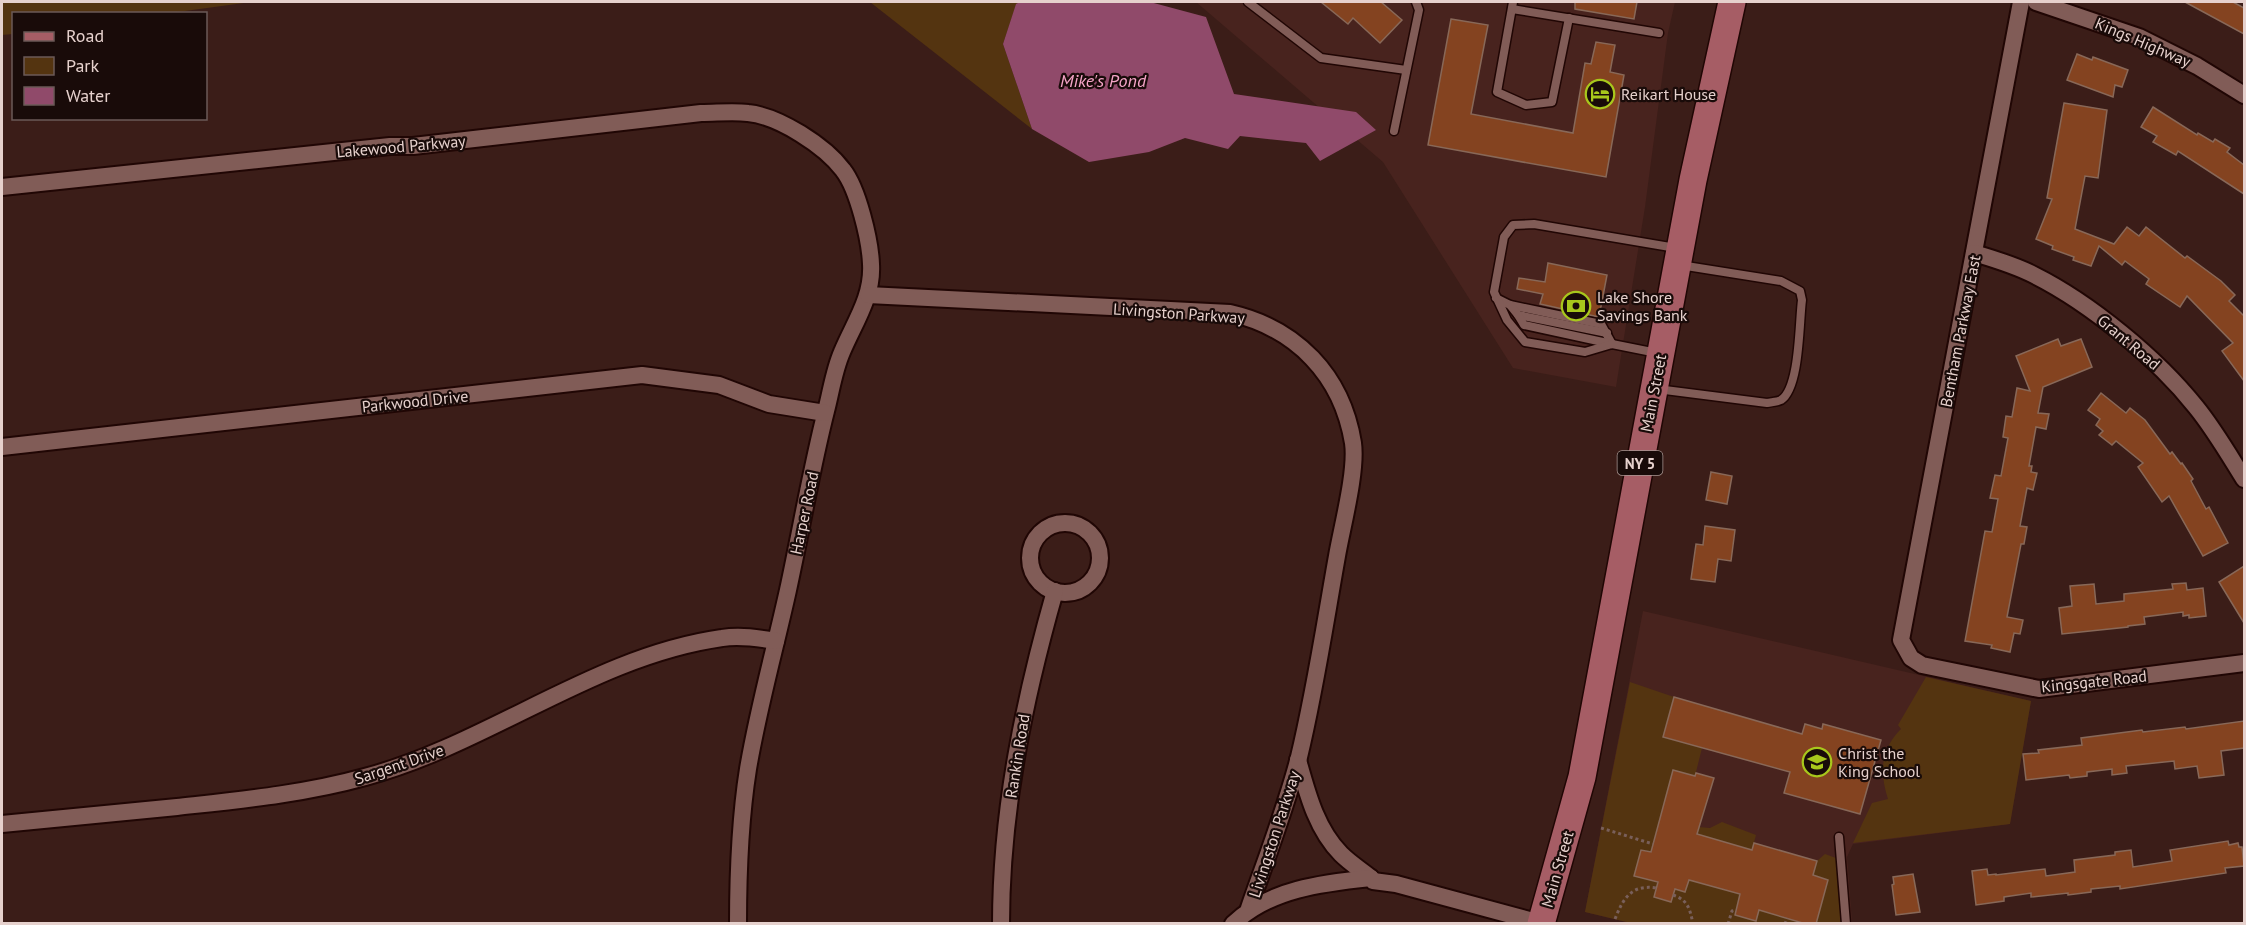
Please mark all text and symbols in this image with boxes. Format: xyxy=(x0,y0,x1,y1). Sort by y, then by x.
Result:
legend xyxy=(12,12,207,120)
street label: Kings Highway xyxy=(2092,13,2194,71)
text: Road xyxy=(66,24,104,47)
text: Park xyxy=(66,54,99,77)
water label: Mike's Pond xyxy=(1060,69,1147,92)
hotel icon: Reikart House xyxy=(1584,78,1616,110)
text: Water xyxy=(66,84,110,107)
place label: Reikart House xyxy=(1621,84,1716,104)
street label: Lakewood Parkway xyxy=(336,130,467,162)
street label: Bentham Parkway East xyxy=(1935,253,1985,409)
place label: Lake Shore Savings Bank xyxy=(1597,287,1688,325)
bank icon: Lake Shore Savings Bank xyxy=(1560,290,1592,322)
street label: Livingston Parkway xyxy=(1112,298,1246,328)
street label: Grant Road xyxy=(2094,310,2164,374)
street label: Main Street xyxy=(1636,352,1670,434)
street label: Parkwood Drive xyxy=(361,385,469,417)
road number: NY 5 xyxy=(1618,451,1662,475)
street label: Harper Road xyxy=(785,470,823,556)
street label: Kingsgate Road xyxy=(2040,666,2148,696)
street label: Rankin Road xyxy=(1000,713,1034,799)
street label: Sargent Drive xyxy=(352,739,446,789)
place label: Christ the King School xyxy=(1838,743,1920,781)
school or university icon: Christ the King School xyxy=(1801,746,1833,778)
street label: Livingston Parkway xyxy=(1244,768,1304,900)
street label: Main Street xyxy=(1537,828,1578,910)

